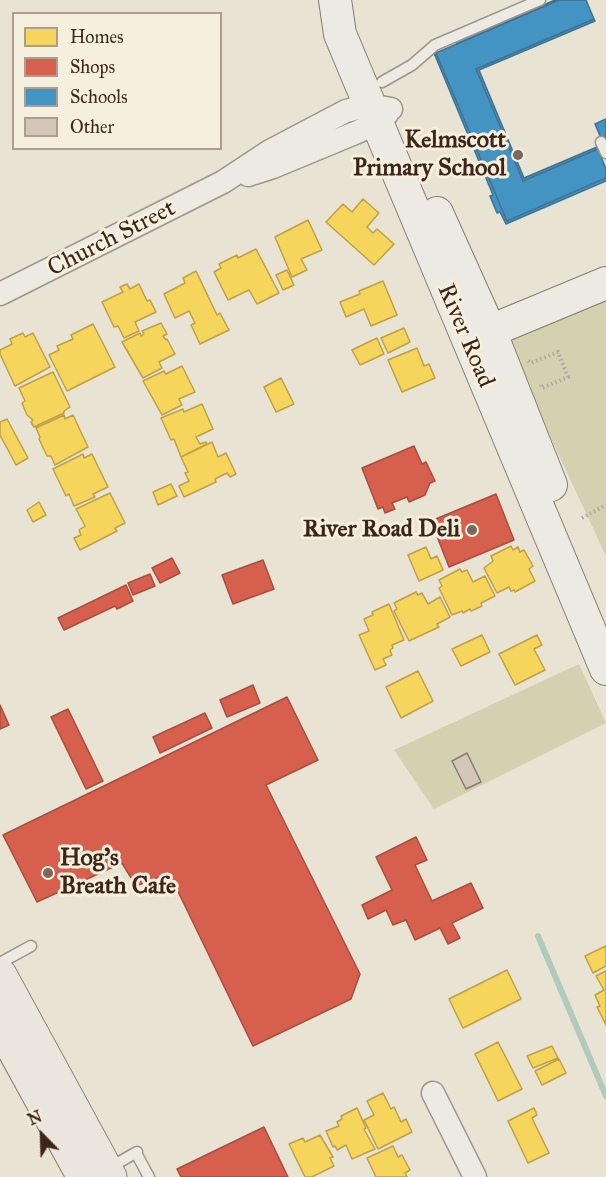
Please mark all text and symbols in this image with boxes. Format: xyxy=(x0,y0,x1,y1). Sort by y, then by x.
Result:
legend xyxy=(12,12,222,150)
text: Homes xyxy=(70,26,124,48)
text: Shops xyxy=(70,56,115,78)
text: Schools xyxy=(70,86,128,108)
text: Other xyxy=(70,116,114,138)
place label: Kelmscott Primary School xyxy=(353,127,506,183)
marker: Kelmscott Primary School xyxy=(511,148,525,162)
street label: Church Street xyxy=(43,195,181,283)
street label: River Road xyxy=(430,280,500,392)
place label: River Road Deli xyxy=(303,516,460,544)
marker: River Road Deli xyxy=(465,523,479,537)
place label: Hog's Breath Cafe xyxy=(60,845,176,901)
marker: Hog's Breath Cafe xyxy=(41,866,55,880)
north arrow xyxy=(12,1105,72,1165)
text: N xyxy=(25,1107,45,1129)

